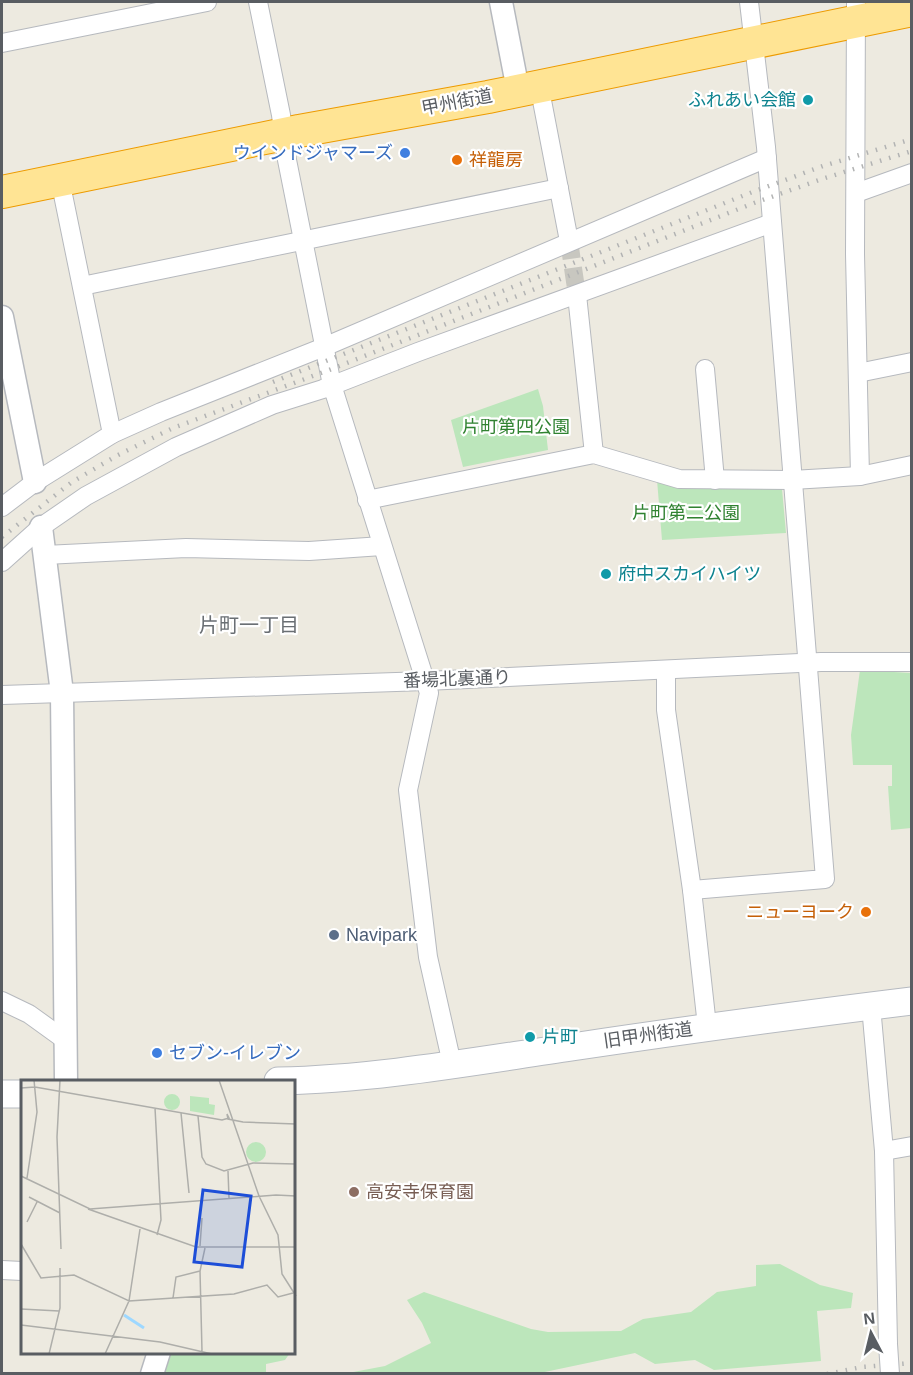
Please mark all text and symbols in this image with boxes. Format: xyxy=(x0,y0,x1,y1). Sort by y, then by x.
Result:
street label: 甲州街道 xyxy=(420,85,494,119)
place label: ふれあい会館 xyxy=(688,90,796,110)
marker: ふれあい会館 xyxy=(801,93,815,107)
place label: ウインドジャマーズ xyxy=(233,143,393,163)
marker: ウインドジャマーズ xyxy=(398,146,412,160)
place label: 祥龍房 xyxy=(469,150,523,170)
marker: 祥龍房 xyxy=(450,153,464,167)
park label: 片町第四公園 xyxy=(462,417,570,437)
park label: 片町第二公園 xyxy=(632,503,740,523)
place label: 府中スカイハイツ xyxy=(618,564,761,584)
marker: 府中スカイハイツ xyxy=(599,567,613,581)
district label: 片町一丁目 xyxy=(199,614,299,636)
street label: 番場北裏通り xyxy=(403,667,511,691)
place label: ニューヨーク xyxy=(746,902,854,922)
marker: ニューヨーク xyxy=(859,905,873,919)
place label: Navipark xyxy=(346,925,418,945)
marker: Navipark xyxy=(327,928,341,942)
street label: 旧甲州街道 xyxy=(602,1019,694,1051)
place label: 片町 xyxy=(542,1027,578,1047)
marker: 片町 xyxy=(523,1030,537,1044)
place label: セブン-イレブン xyxy=(169,1043,301,1063)
marker: セブン-イレブン xyxy=(150,1046,164,1060)
inset map xyxy=(21,1080,296,1354)
place label: 高安寺保育園 xyxy=(366,1182,474,1202)
marker: 高安寺保育園 xyxy=(347,1185,361,1199)
north arrow xyxy=(841,1303,901,1363)
text: N xyxy=(862,1309,876,1328)

